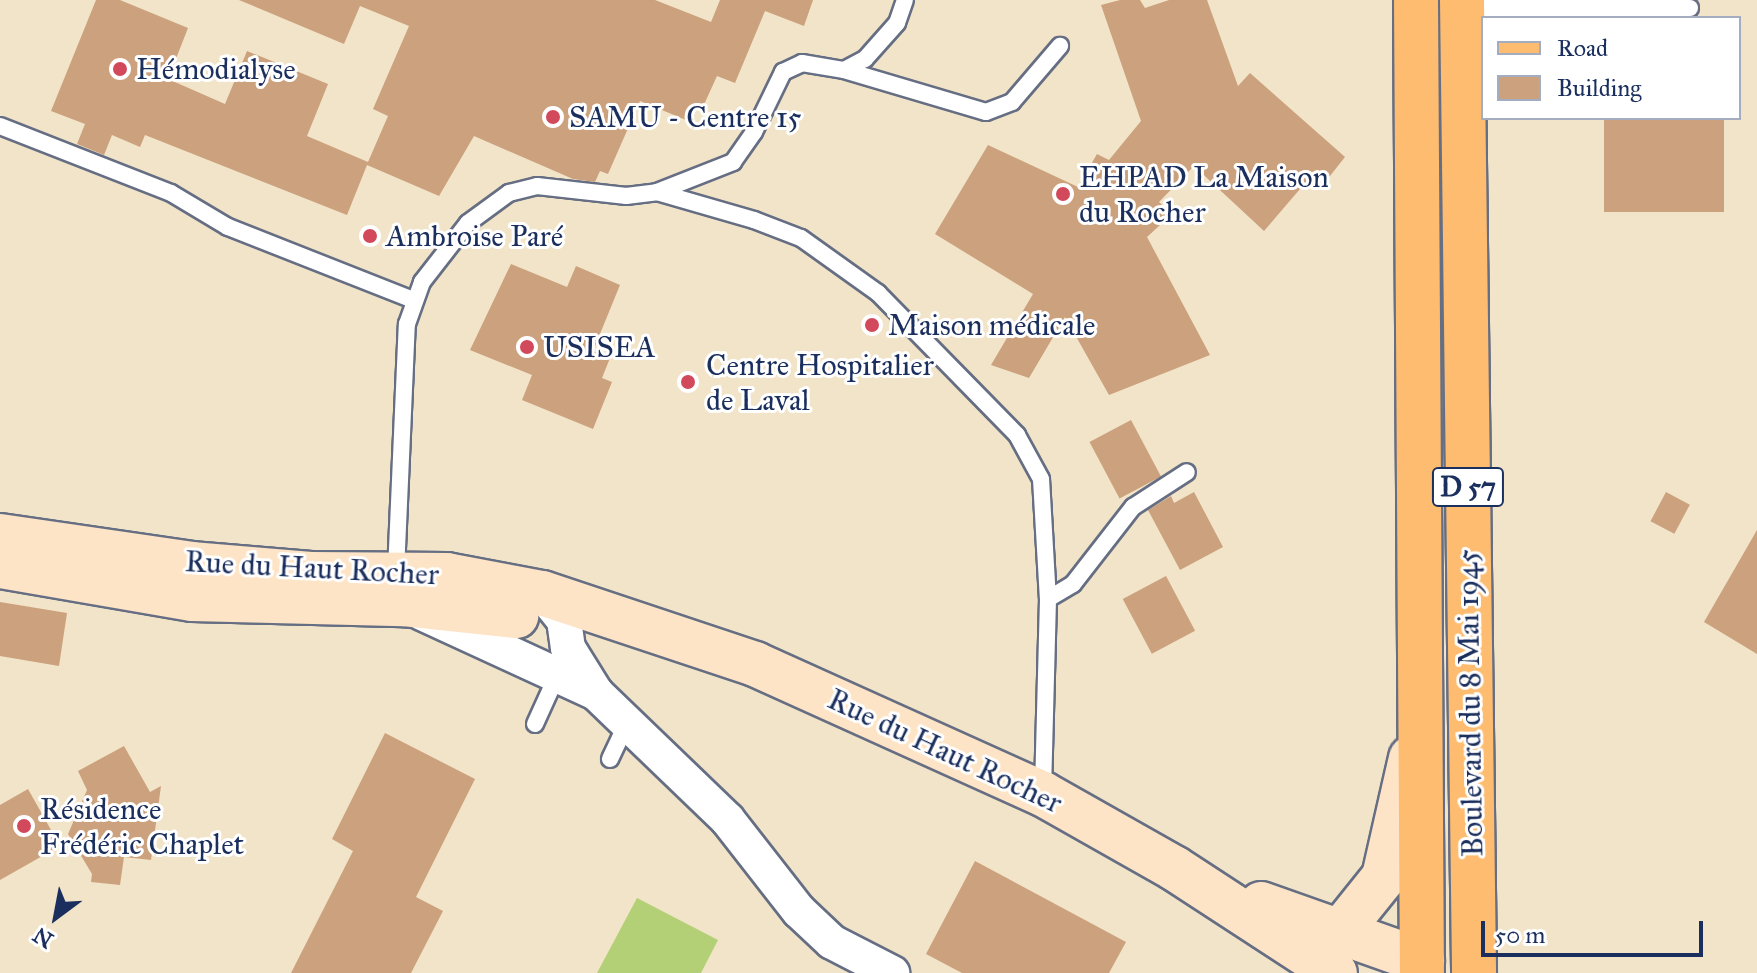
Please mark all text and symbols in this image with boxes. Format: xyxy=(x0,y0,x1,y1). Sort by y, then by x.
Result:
legend xyxy=(1481,16,1741,120)
text: Road xyxy=(1557,33,1608,63)
place label: Hémodialyse xyxy=(136,51,296,87)
marker: Hémodialyse xyxy=(111,60,129,78)
text: Building xyxy=(1557,73,1642,103)
place label: SAMU - Centre 15 xyxy=(569,99,802,135)
marker: SAMU - Centre 15 xyxy=(544,108,562,126)
place label: EHPAD La Maison du Rocher xyxy=(1079,159,1329,230)
marker: EHPAD La Maison du Rocher xyxy=(1054,185,1072,203)
place label: Ambroise Paré xyxy=(386,218,563,254)
marker: Ambroise Paré xyxy=(361,227,379,245)
place label: Maison médicale xyxy=(888,307,1095,343)
marker: Maison médicale xyxy=(863,316,881,334)
place label: USISEA xyxy=(543,329,656,365)
marker: USISEA xyxy=(518,338,536,356)
place label: Centre Hospitalier de Laval xyxy=(706,347,934,418)
marker: Centre Hospitalier de Laval xyxy=(677,371,699,393)
road number: D 57 xyxy=(1430,463,1506,511)
street label: Rue du Haut Rocher xyxy=(184,543,440,593)
street label: Boulevard du 8 Mai 1945 xyxy=(1449,549,1491,857)
street label: Rue du Haut Rocher xyxy=(822,681,1068,821)
place label: Résidence Frédéric Chaplet xyxy=(40,791,244,862)
marker: Résidence Frédéric Chaplet xyxy=(15,817,33,835)
north arrow xyxy=(16,877,96,957)
scale bar xyxy=(1485,905,1707,955)
text: 50 m xyxy=(1495,920,1545,950)
text: N xyxy=(28,921,58,954)

